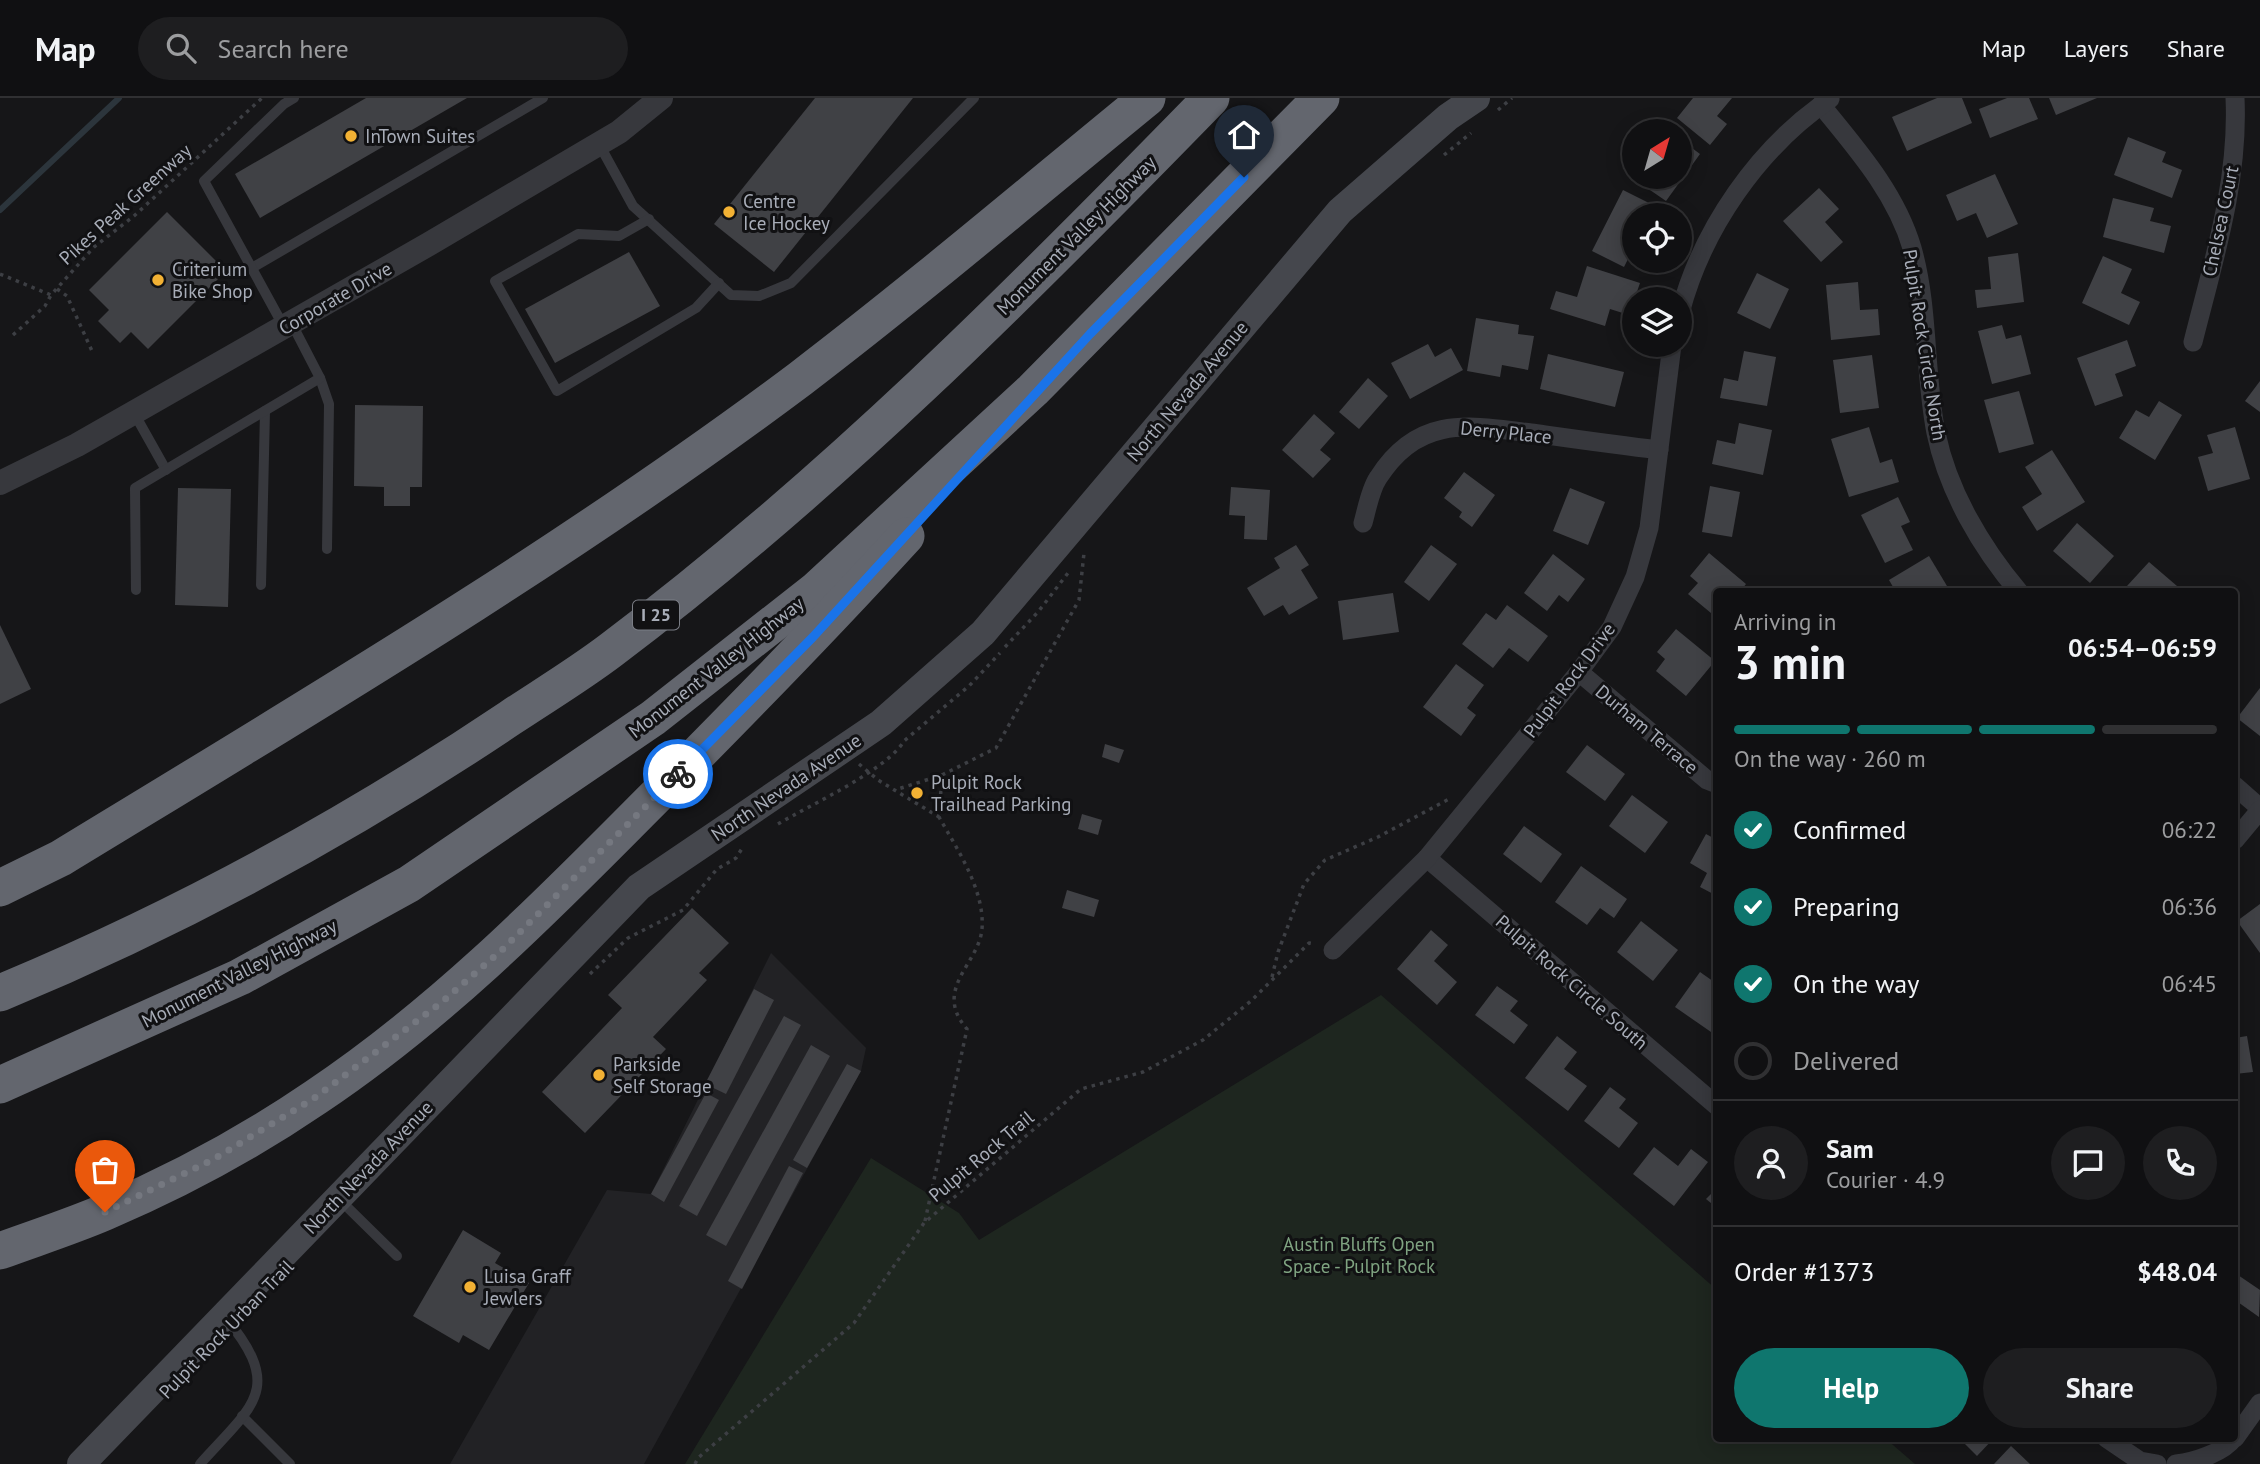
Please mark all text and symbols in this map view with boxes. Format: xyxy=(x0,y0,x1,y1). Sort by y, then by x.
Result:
search box xyxy=(138,17,628,80)
text: Map xyxy=(35,27,96,70)
icon: search xyxy=(162,29,200,67)
text: Search here xyxy=(218,32,349,65)
text: Map xyxy=(1982,33,2026,64)
text: Layers xyxy=(2064,33,2129,64)
text: Share xyxy=(2167,33,2225,64)
pin xyxy=(1214,105,1274,177)
icon: home xyxy=(1225,116,1263,154)
north arrow xyxy=(1622,119,1692,189)
map controls xyxy=(1622,119,1692,357)
place label: InTown Suites xyxy=(365,124,475,148)
marker: InTown Suites xyxy=(343,128,359,144)
street label: Pikes Peak Greenway xyxy=(54,138,196,270)
street label: Monument Valley Highway xyxy=(991,150,1161,320)
street label: Chelsea Court xyxy=(2197,163,2244,279)
place label: Centre Ice Hockey xyxy=(743,189,830,235)
button: locate xyxy=(1622,203,1692,273)
marker: Centre Ice Hockey xyxy=(721,204,737,220)
street label: Pulpit Rock Circle North xyxy=(1898,248,1952,442)
street label: Corporate Drive xyxy=(274,256,396,340)
place label: Criterium Bike Shop xyxy=(172,257,253,303)
marker: Criterium Bike Shop xyxy=(150,272,166,288)
button: layers xyxy=(1622,287,1692,357)
street label: North Nevada Avenue xyxy=(1121,316,1253,466)
street label: Derry Place xyxy=(1459,415,1553,449)
street label: Monument Valley Highway xyxy=(624,591,809,743)
road number: I 25 xyxy=(633,601,679,630)
text: Arriving in xyxy=(1734,607,1836,636)
street label: Pulpit Rock Drive xyxy=(1518,618,1620,742)
text: 06:54–06:59 xyxy=(2068,631,2217,664)
text: 3 min xyxy=(1734,632,1846,692)
street label: Durham Terrace xyxy=(1591,679,1703,779)
street label: North Nevada Avenue xyxy=(706,728,866,846)
courier xyxy=(643,739,713,809)
text: On the way · 260 m xyxy=(1734,744,1926,773)
icon: bike xyxy=(659,755,697,793)
place label: Pulpit Rock Trailhead Parking xyxy=(931,770,1071,816)
marker: Pulpit Rock Trailhead Parking xyxy=(909,785,925,801)
icon: check xyxy=(1734,811,1772,849)
text: Confirmed xyxy=(1793,813,1906,846)
text: 06:22 xyxy=(2162,815,2217,844)
icon: check xyxy=(1734,888,1772,926)
text: Preparing xyxy=(1793,890,1900,923)
text: 06:36 xyxy=(2162,892,2217,921)
street label: Pulpit Rock Circle South xyxy=(1491,909,1653,1055)
street label: Monument Valley Highway xyxy=(137,913,341,1033)
icon: check xyxy=(1734,965,1772,1003)
text: On the way xyxy=(1793,967,1919,1000)
text: 06:45 xyxy=(2162,969,2217,998)
text: Delivered xyxy=(1793,1044,1899,1077)
place label: Parkside Self Storage xyxy=(613,1052,712,1098)
marker: Parkside Self Storage xyxy=(591,1067,607,1083)
street label: North Nevada Avenue xyxy=(298,1095,438,1239)
street label: Pulpit Rock Trail xyxy=(924,1105,1039,1207)
button: person xyxy=(1734,1126,1808,1200)
button: chat xyxy=(2051,1126,2125,1200)
button: phone xyxy=(2143,1126,2217,1200)
text: Sam xyxy=(1826,1132,1874,1165)
pin xyxy=(75,1140,135,1212)
icon: bag xyxy=(86,1151,124,1189)
text: Courier · 4.9 xyxy=(1826,1165,1945,1194)
park label: Austin Bluffs Open Space - Pulpit Rock xyxy=(1283,1232,1435,1278)
street label: Pulpit Rock Urban Trail xyxy=(154,1254,299,1403)
text: Order #1373 xyxy=(1734,1255,1874,1288)
text: $48.04 xyxy=(2137,1255,2217,1288)
place label: Luisa Graff Jewlers xyxy=(483,1264,572,1310)
marker: Luisa Graff Jewlers xyxy=(462,1279,478,1295)
button: Help xyxy=(1734,1348,1969,1428)
button: Share xyxy=(1983,1348,2217,1428)

